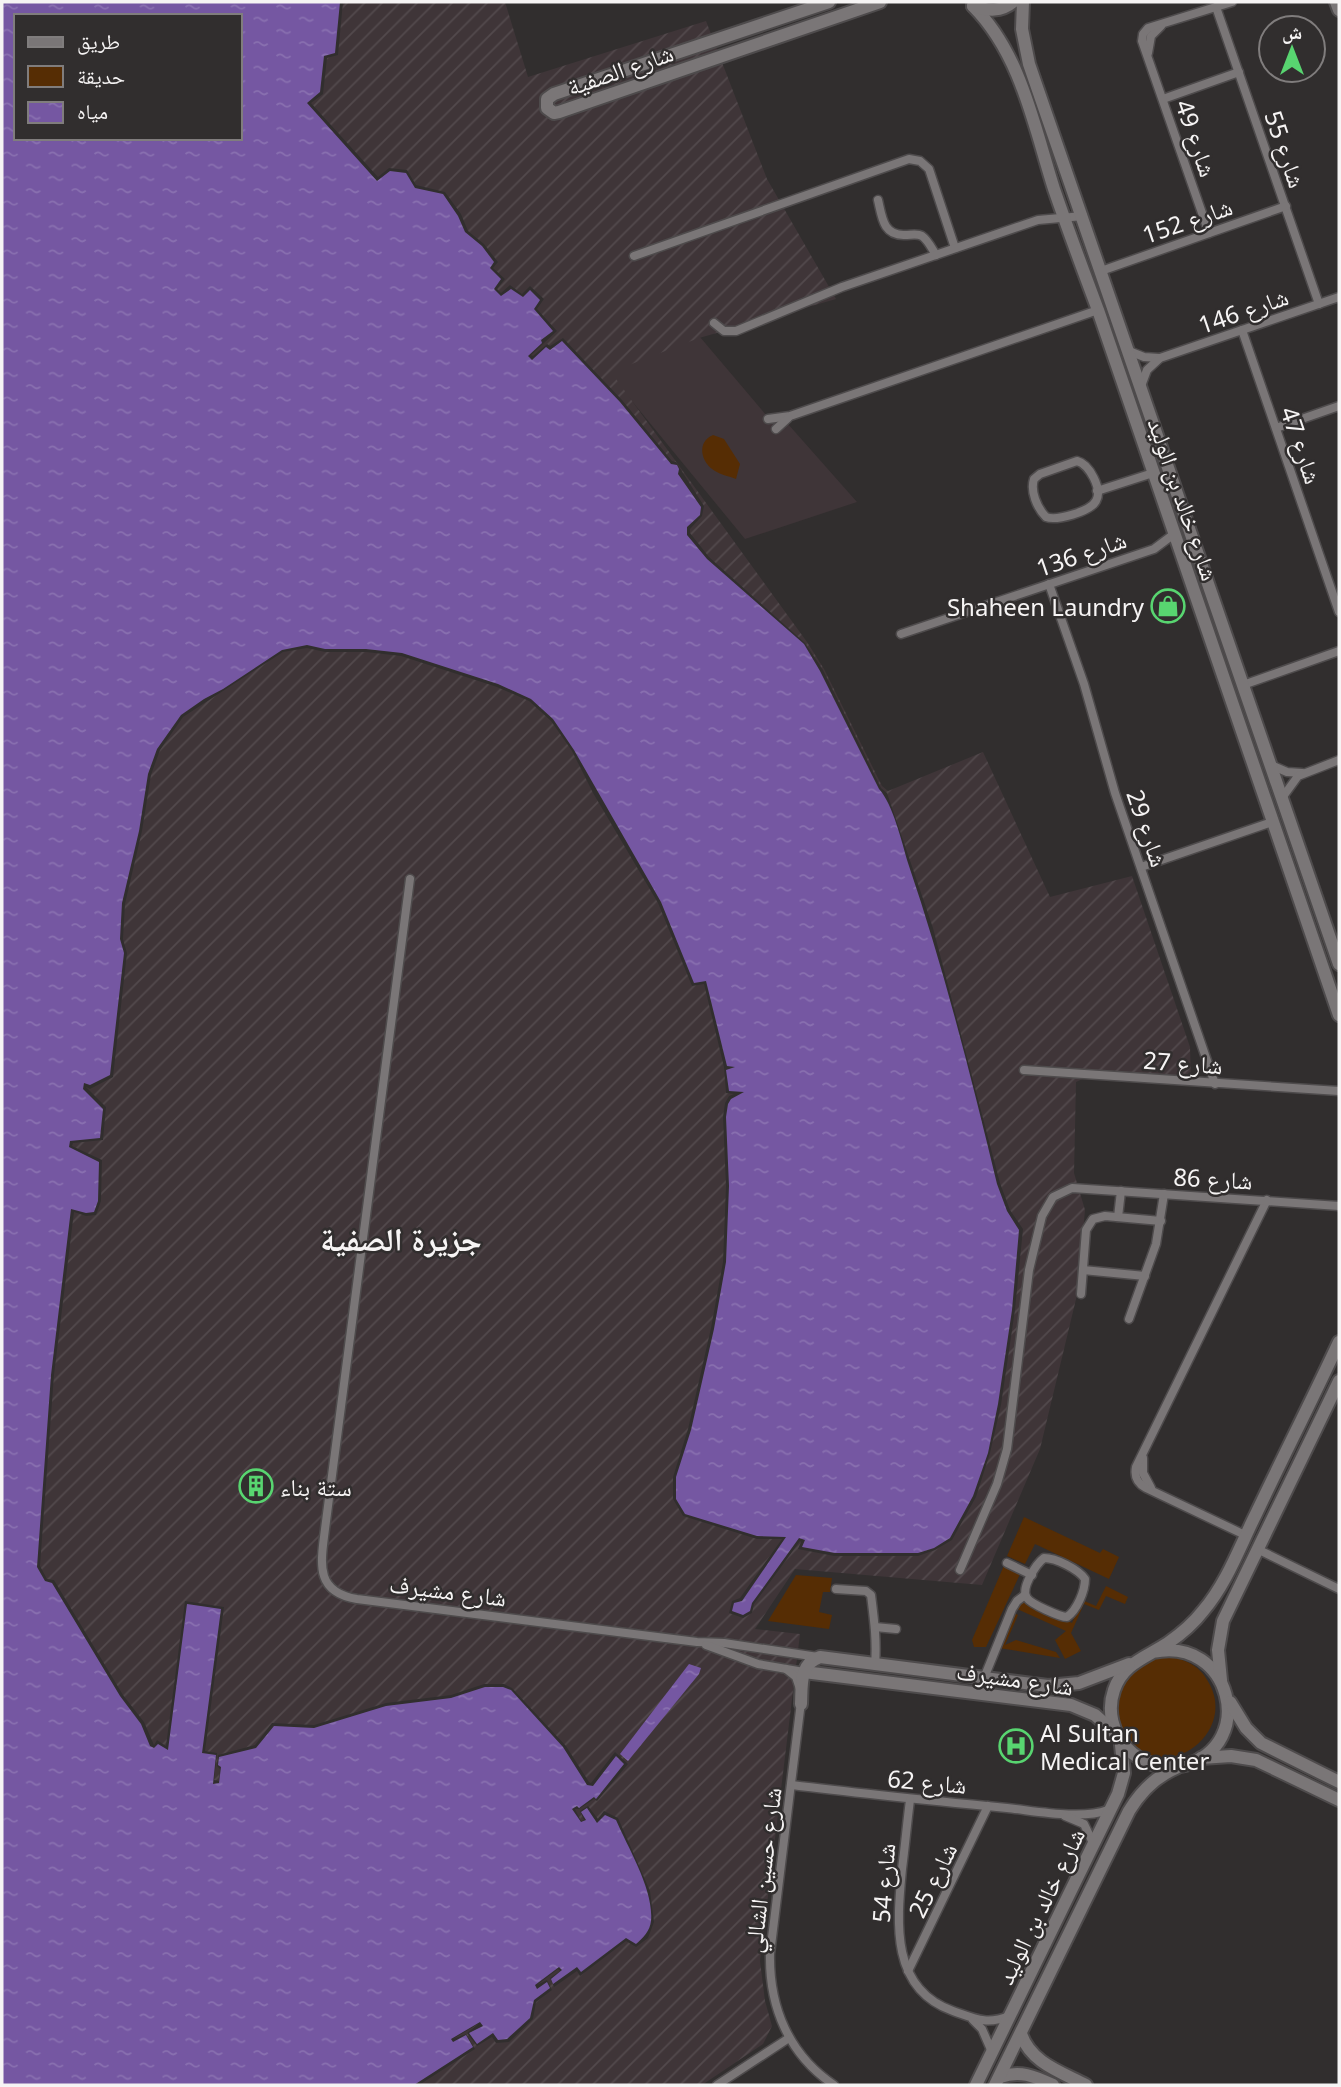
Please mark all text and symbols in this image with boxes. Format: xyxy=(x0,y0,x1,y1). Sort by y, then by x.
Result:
legend xyxy=(14,14,242,140)
north arrow xyxy=(1257,14,1327,84)
text: ش xyxy=(1282,19,1302,45)
text: طريق xyxy=(77,27,120,55)
street label: شارع الصفية xyxy=(563,35,677,103)
text: حديقة xyxy=(77,62,125,90)
street label: شارع 49 xyxy=(1168,95,1226,181)
text: مياه xyxy=(77,97,108,125)
street label: شارع 55 xyxy=(1257,106,1315,192)
street label: شارع 152 xyxy=(1138,189,1236,251)
street label: شارع 146 xyxy=(1194,279,1292,341)
street label: شارع 47 xyxy=(1273,402,1331,488)
street label: شارع خالد بن الوليد xyxy=(1141,413,1227,585)
street label: شارع 136 xyxy=(1032,522,1130,584)
shop icon: Shaheen Laundry xyxy=(1149,587,1187,625)
place label: Shaheen Laundry xyxy=(947,590,1145,623)
street label: شارع 29 xyxy=(1119,785,1177,871)
street label: شارع 27 xyxy=(1142,1043,1224,1081)
street label: شارع 86 xyxy=(1173,1159,1253,1197)
district label: جزيرة الصفية xyxy=(320,1217,482,1260)
building icon: ستة بناء xyxy=(237,1467,275,1505)
place label: ستة بناء xyxy=(280,1470,352,1503)
street label: شارع مشيرف xyxy=(388,1566,508,1614)
street label: شارع مشيرف xyxy=(955,1653,1075,1703)
place label: Al Sultan Medical Center xyxy=(1040,1716,1209,1777)
hospital icon: Al Sultan Medical Center xyxy=(997,1727,1035,1765)
street label: شارع 62 xyxy=(886,1761,968,1801)
street label: شارع حسين الشالي xyxy=(735,1785,793,1955)
street label: شارع خالد بن الوليد xyxy=(988,1822,1092,1990)
street label: شارع 25 xyxy=(900,1837,964,1923)
street label: شارع 54 xyxy=(864,1842,902,1924)

